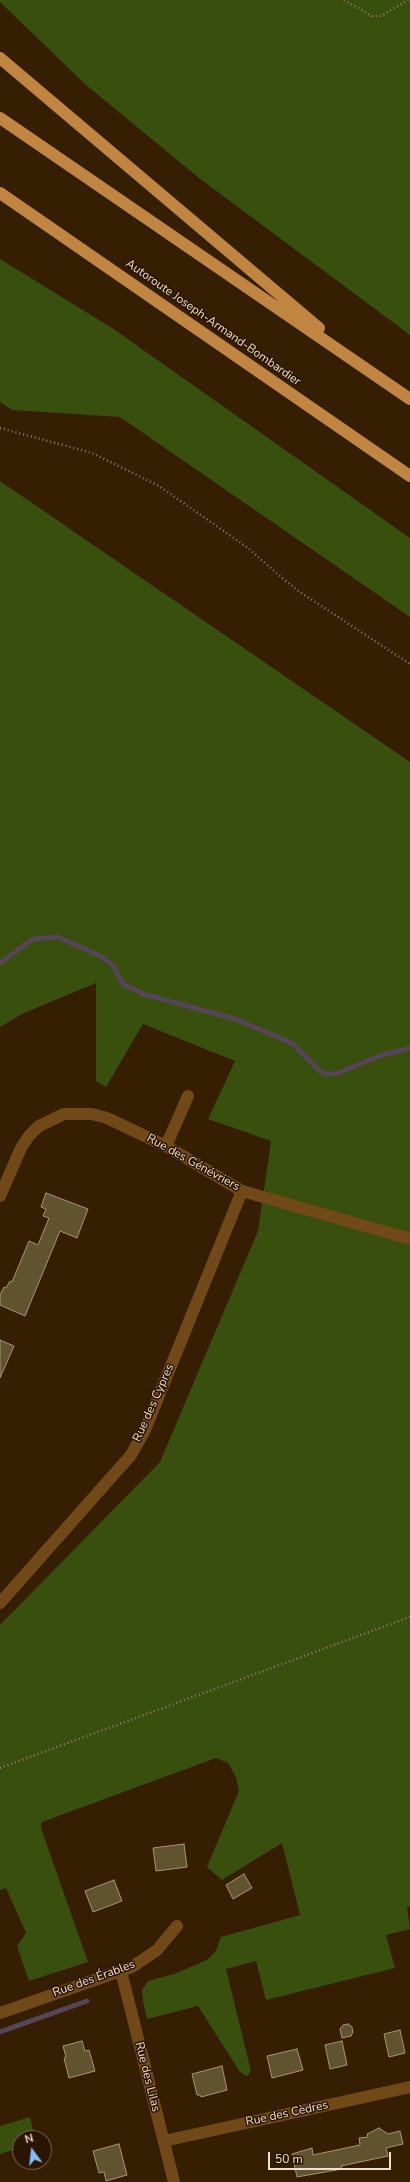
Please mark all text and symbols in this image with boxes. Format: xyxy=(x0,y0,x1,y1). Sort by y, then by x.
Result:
street label: Autoroute Joseph-Armand-Bombardier xyxy=(123,257,303,389)
street label: Rue des Génévriers xyxy=(144,1131,242,1195)
street label: Rue des Cypres xyxy=(130,1362,178,1444)
street label: Rue des Érables xyxy=(51,1957,137,2001)
street label: Rue des Lilas xyxy=(131,2041,163,2113)
street label: Rue des Cèdres xyxy=(244,2098,330,2130)
north arrow xyxy=(12,2130,52,2170)
text: N xyxy=(23,2131,35,2147)
scale bar xyxy=(270,2144,393,2170)
text: 50 m xyxy=(275,2151,303,2167)

